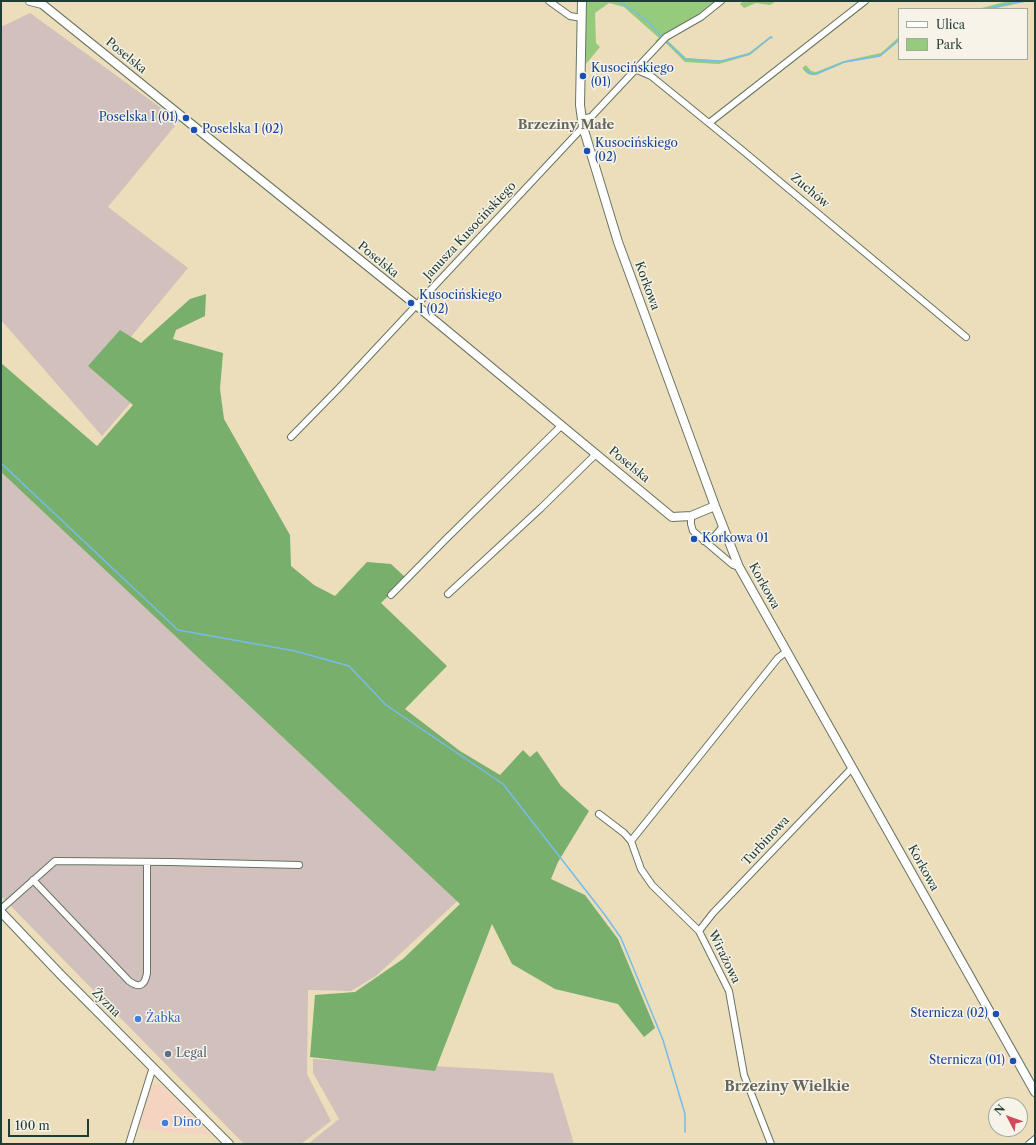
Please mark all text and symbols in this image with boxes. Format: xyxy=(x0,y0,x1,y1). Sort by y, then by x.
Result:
legend xyxy=(898,8,1028,60)
text: Ulica xyxy=(936,17,965,32)
street label: Poselska xyxy=(103,35,149,77)
text: Park xyxy=(936,37,962,52)
place label: Kusocińskiego (01) xyxy=(591,62,674,90)
marker: Kusocińskiego (01) xyxy=(578,71,588,81)
place label: Poselska I (01) xyxy=(99,111,178,125)
marker: Poselska I (01) xyxy=(181,113,191,123)
district label: Brzeziny Małe xyxy=(518,117,614,133)
place label: Poselska I (02) xyxy=(202,123,283,137)
marker: Poselska I (02) xyxy=(189,125,199,135)
place label: Kusocińskiego (02) xyxy=(595,137,678,165)
marker: Kusocińskiego (02) xyxy=(582,146,592,156)
street label: Zuchów xyxy=(788,171,832,211)
street label: Janusza Kusocińskiego xyxy=(421,179,519,283)
street label: Poselska xyxy=(355,239,401,281)
street label: Korkowa xyxy=(632,260,662,312)
place label: Kusocińskiego I (02) xyxy=(419,289,502,317)
marker: Kusocińskiego I (02) xyxy=(406,298,416,308)
street label: Poselska xyxy=(606,444,652,486)
place label: Korkowa 01 xyxy=(702,532,769,546)
marker: Korkowa 01 xyxy=(689,534,699,544)
street label: Korkowa xyxy=(745,560,783,612)
street label: Turbinowa xyxy=(739,813,793,869)
street label: Korkowa xyxy=(904,842,942,894)
street label: Wirażowa xyxy=(705,928,743,986)
street label: Żyzna xyxy=(89,986,123,1020)
place label: Sternicza (02) xyxy=(910,1007,988,1021)
marker: Sternicza (02) xyxy=(991,1009,1001,1019)
place label: Żabka xyxy=(146,1012,181,1026)
marker: Żabka xyxy=(133,1014,143,1024)
place label: Legal xyxy=(176,1047,207,1061)
marker: Legal xyxy=(163,1049,173,1059)
place label: Sternicza (01) xyxy=(929,1054,1005,1068)
marker: Sternicza (01) xyxy=(1008,1056,1018,1066)
district label: Brzeziny Wielkie xyxy=(724,1079,850,1095)
north arrow xyxy=(988,1097,1028,1137)
text: N xyxy=(991,1102,1008,1118)
scale bar xyxy=(10,1111,91,1137)
place label: Dino xyxy=(173,1116,201,1130)
text: 100 m xyxy=(15,1118,50,1133)
marker: Dino xyxy=(160,1118,170,1128)

